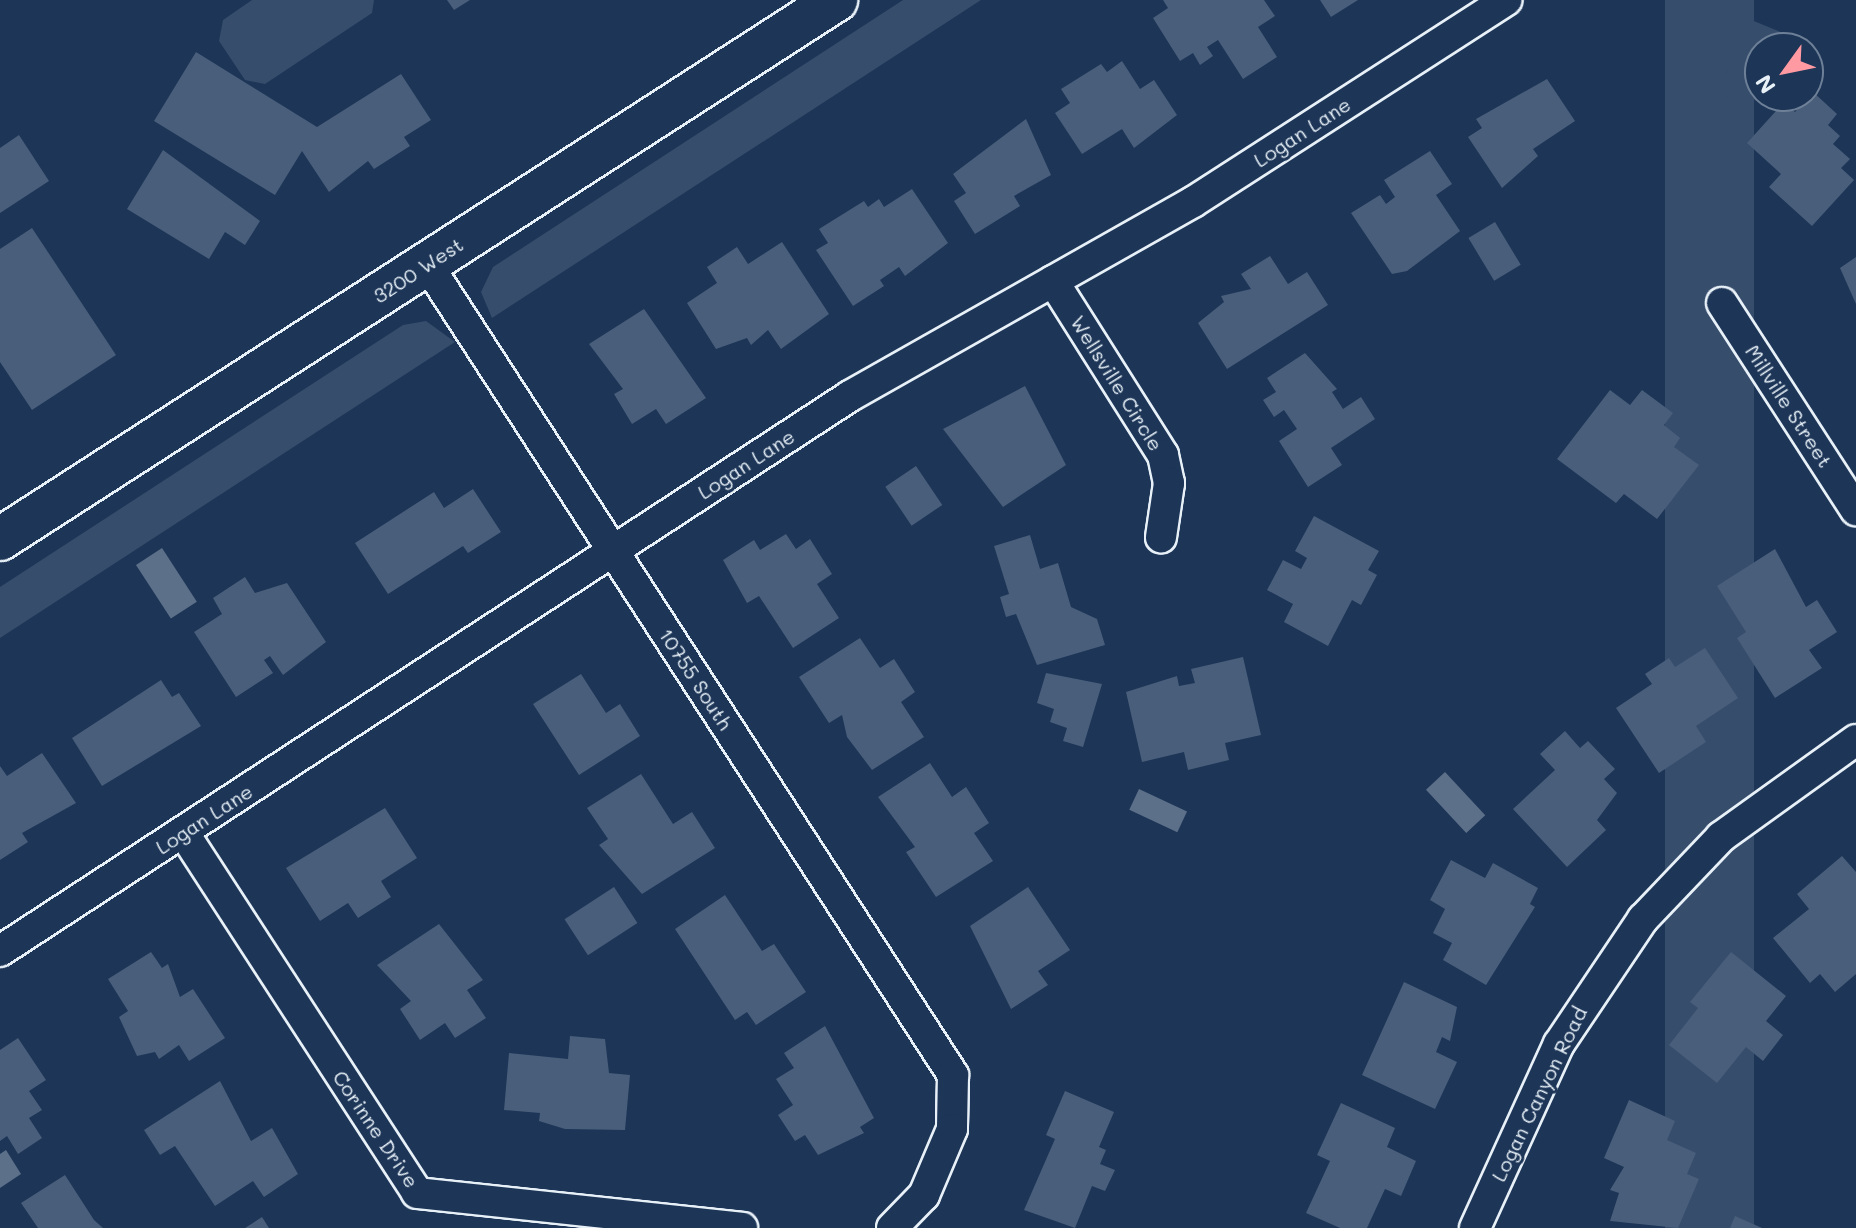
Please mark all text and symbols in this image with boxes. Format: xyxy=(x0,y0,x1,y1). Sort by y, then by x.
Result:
north arrow xyxy=(1744,32,1824,112)
text: N xyxy=(1748,69,1782,99)
street label: Logan Lane xyxy=(1249,92,1355,172)
street label: 3200 West xyxy=(369,232,467,308)
street label: Wellsville Circle xyxy=(1066,311,1168,455)
street label: Millville Street xyxy=(1740,340,1838,472)
street label: Logan Lane xyxy=(693,424,799,504)
street label: 10755 South xyxy=(654,624,738,734)
street label: Logan Lane xyxy=(151,779,257,859)
street label: Logan Canyon Road xyxy=(1486,1003,1592,1185)
street label: Corinne Drive xyxy=(328,1066,424,1192)

